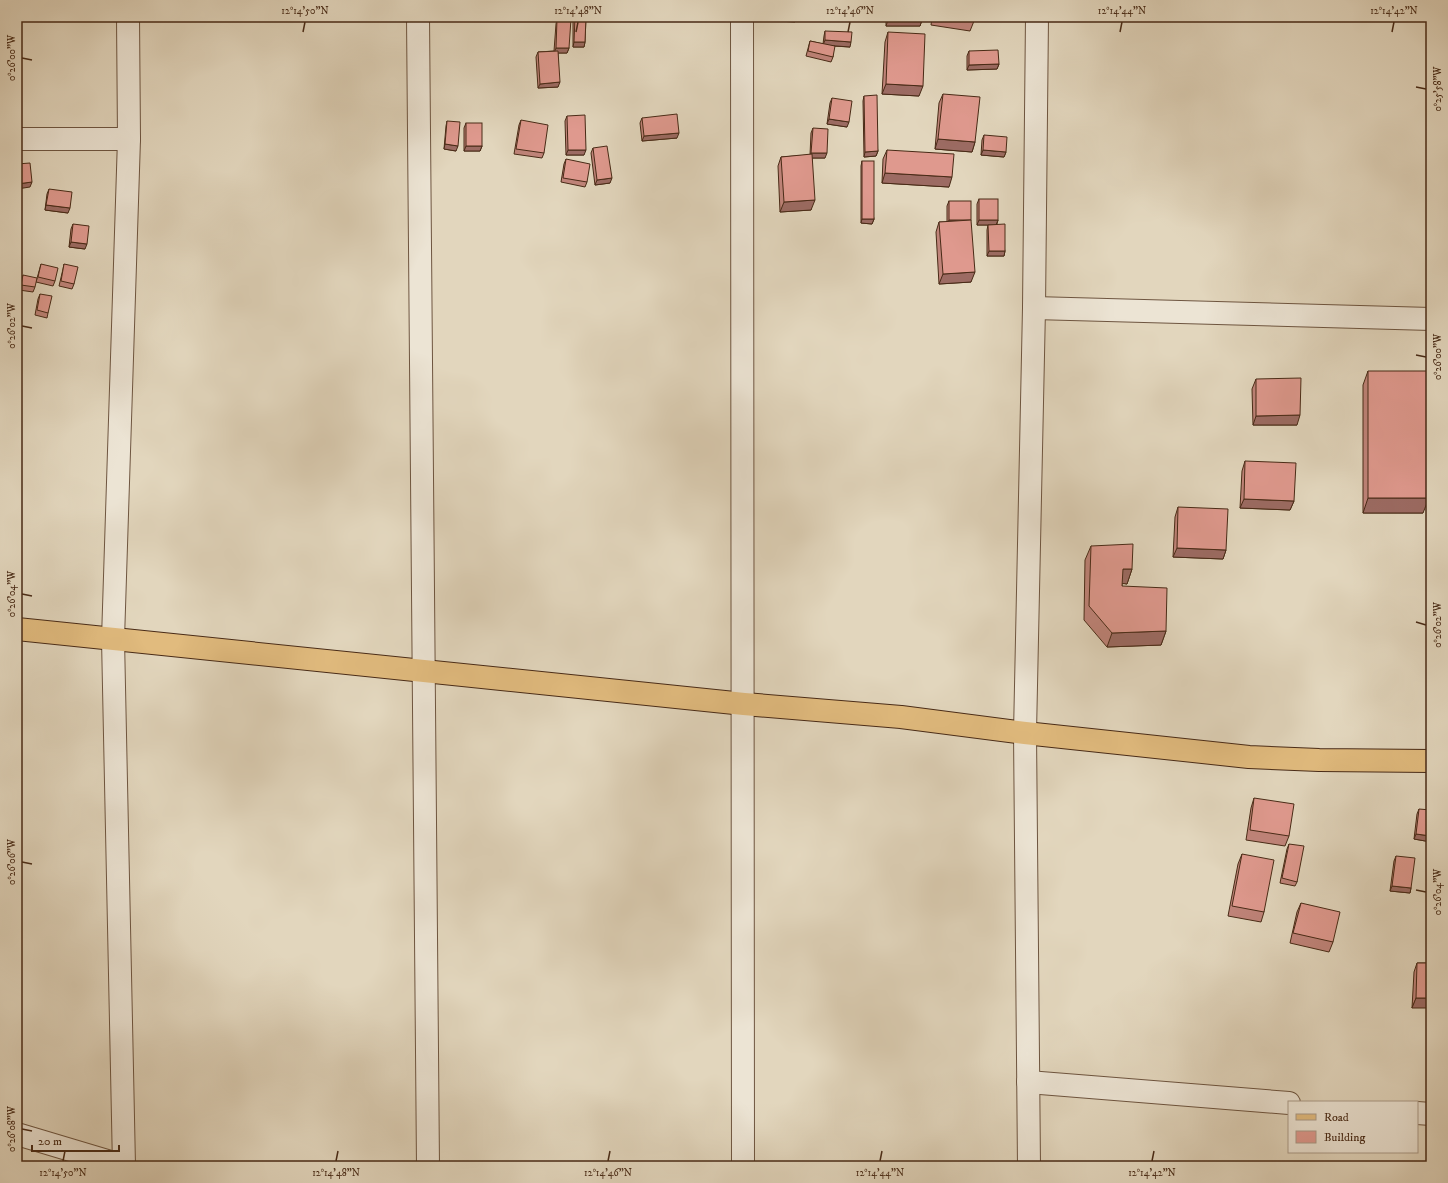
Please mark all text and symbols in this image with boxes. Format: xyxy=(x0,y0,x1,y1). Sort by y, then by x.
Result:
text: 12°14'50"N xyxy=(281,5,329,17)
text: 12°14'48"N xyxy=(554,5,602,17)
text: 12°14'46"N xyxy=(826,5,874,17)
text: 12°14'44"N xyxy=(1098,5,1146,17)
text: 12°14'42"N xyxy=(1370,5,1418,17)
text: 0°26'00"W xyxy=(6,34,18,81)
text: 0°25'58"W xyxy=(1432,66,1444,112)
text: 0°26'02"W xyxy=(6,302,18,349)
text: 0°26'00"W xyxy=(1432,333,1444,380)
text: 0°26'04"W xyxy=(6,570,18,617)
text: 0°26'02"W xyxy=(1432,601,1444,648)
text: 0°26'06"W xyxy=(6,838,18,885)
text: 0°26'04"W xyxy=(1432,868,1444,915)
legend xyxy=(1288,1101,1418,1153)
text: 0°26'08"W xyxy=(6,1105,18,1152)
text: Road xyxy=(1324,1110,1349,1125)
scale bar xyxy=(32,1127,119,1153)
text: Building xyxy=(1324,1130,1365,1145)
text: 20 m xyxy=(38,1134,62,1149)
text: 12°14'50"N xyxy=(39,1167,87,1179)
text: 12°14'48"N xyxy=(312,1167,360,1179)
text: 12°14'46"N xyxy=(584,1167,632,1179)
text: 12°14'44"N xyxy=(856,1167,904,1179)
text: 12°14'42"N xyxy=(1128,1167,1176,1179)

